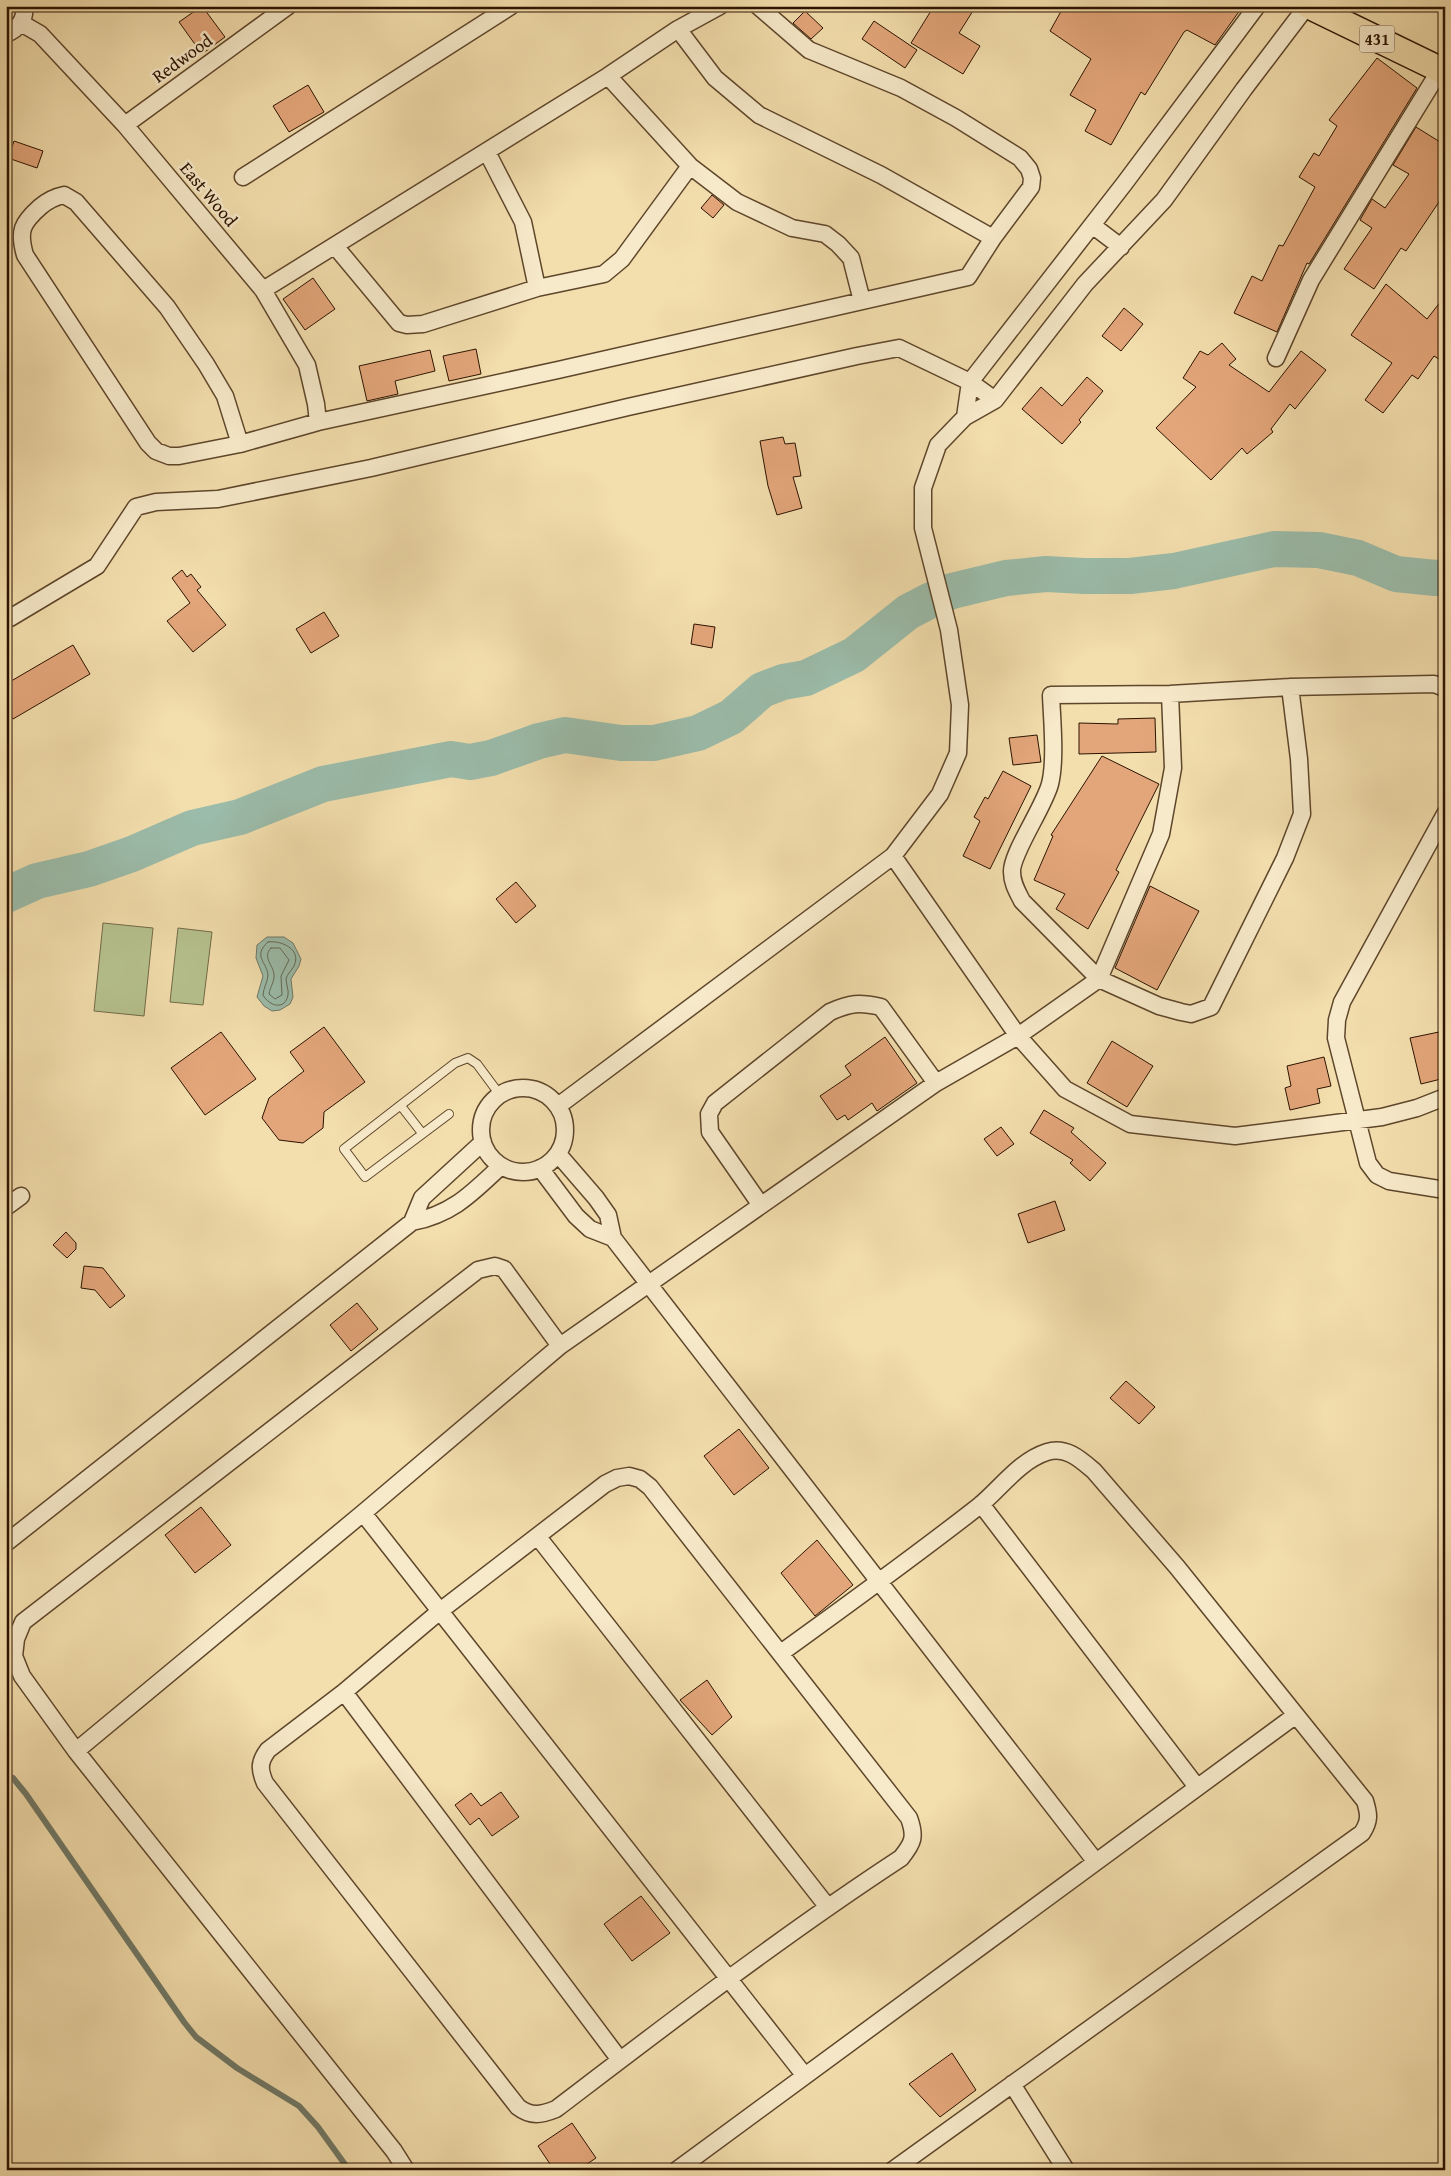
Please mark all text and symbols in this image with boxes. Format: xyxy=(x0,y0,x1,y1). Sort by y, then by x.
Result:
road number: 431 xyxy=(1360,26,1394,52)
street label: Redwood xyxy=(146,27,218,89)
street label: East Wood xyxy=(174,156,245,233)

